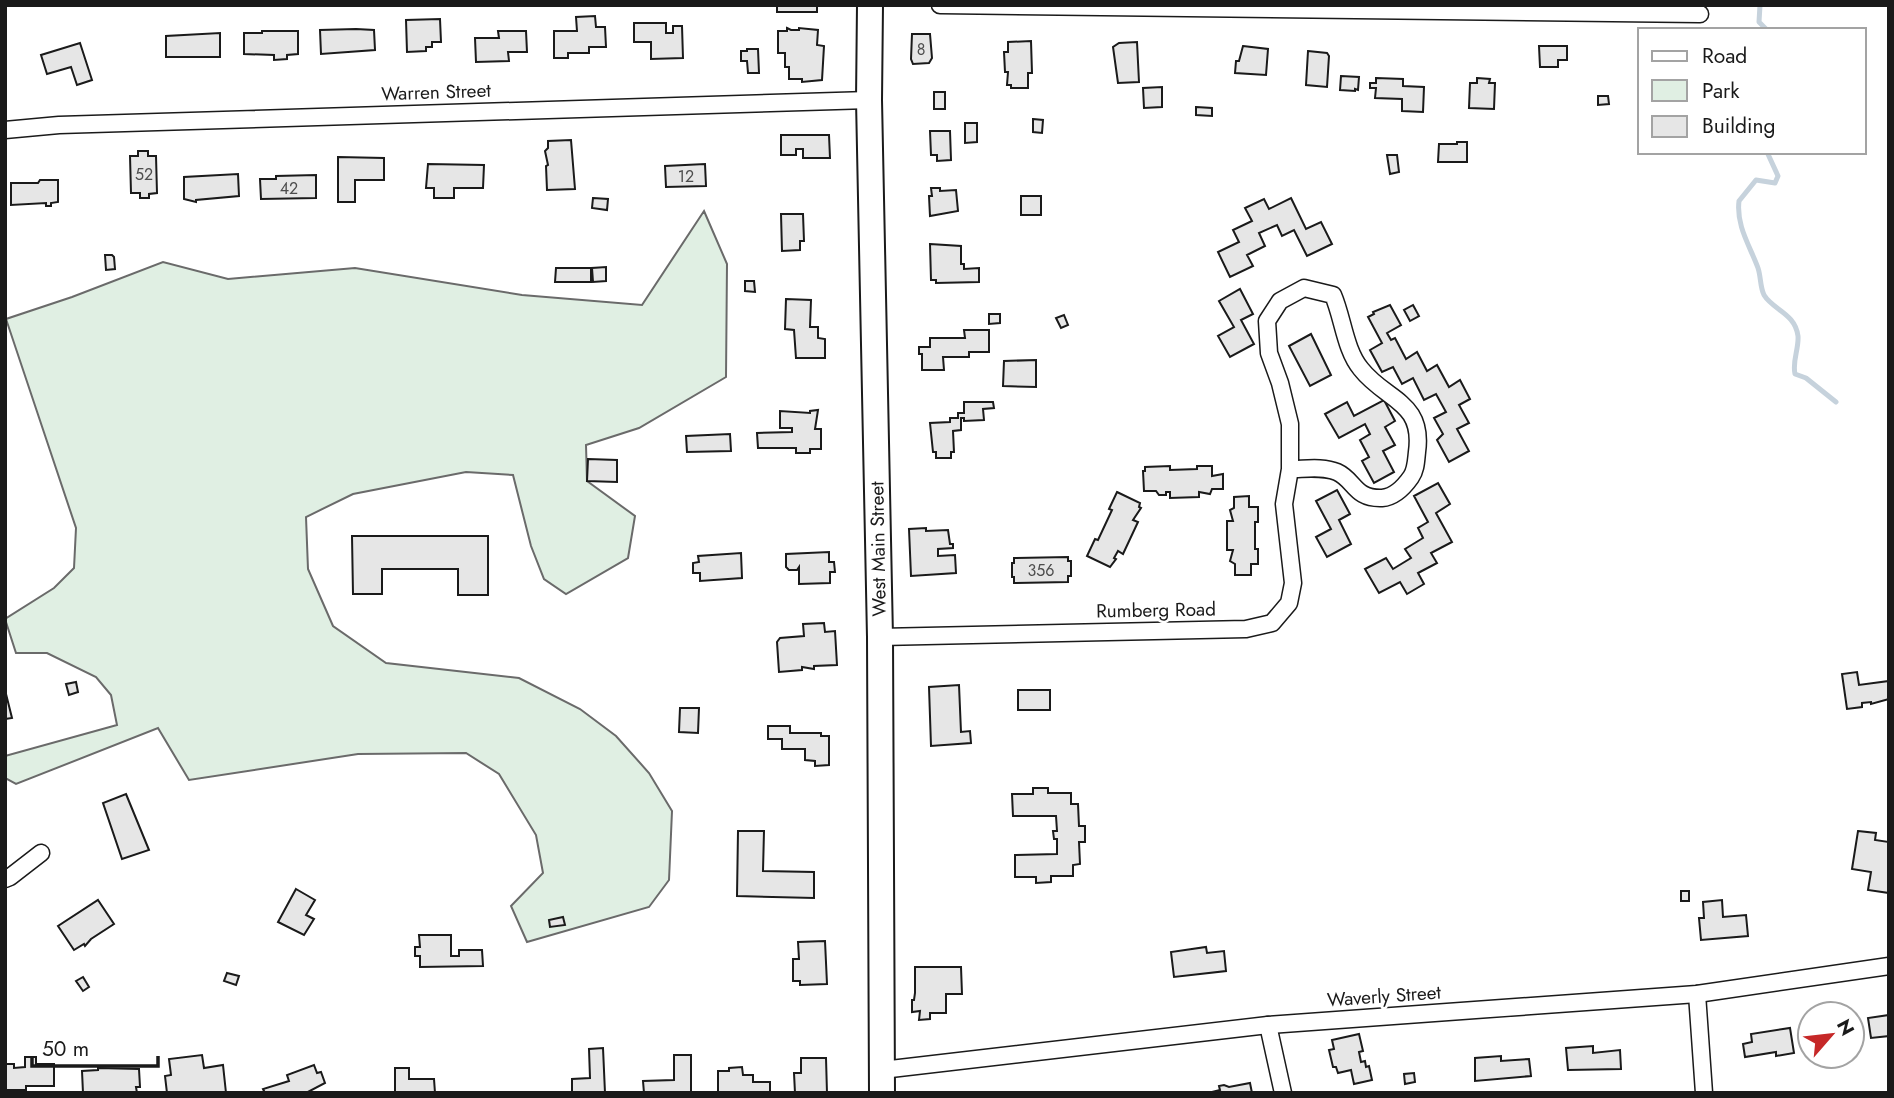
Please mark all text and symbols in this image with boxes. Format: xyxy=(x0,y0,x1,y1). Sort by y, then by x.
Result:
legend xyxy=(1638,28,1866,154)
house number: 8 xyxy=(917,38,925,61)
text: Road xyxy=(1702,41,1747,71)
text: Park xyxy=(1702,76,1740,106)
street label: Warren Street xyxy=(381,77,492,107)
text: Building xyxy=(1702,111,1775,141)
house number: 52 xyxy=(135,163,153,186)
house number: 12 xyxy=(678,165,694,188)
house number: 42 xyxy=(280,177,298,200)
street label: West Main Street xyxy=(863,481,893,617)
house number: 356 xyxy=(1028,559,1054,582)
street label: Rumberg Road xyxy=(1096,595,1216,625)
street label: Waverly Street xyxy=(1326,979,1442,1013)
north arrow xyxy=(1796,1000,1866,1070)
text: N xyxy=(1830,1014,1861,1040)
scale bar xyxy=(32,1024,158,1068)
text: 50 m xyxy=(42,1034,89,1064)

